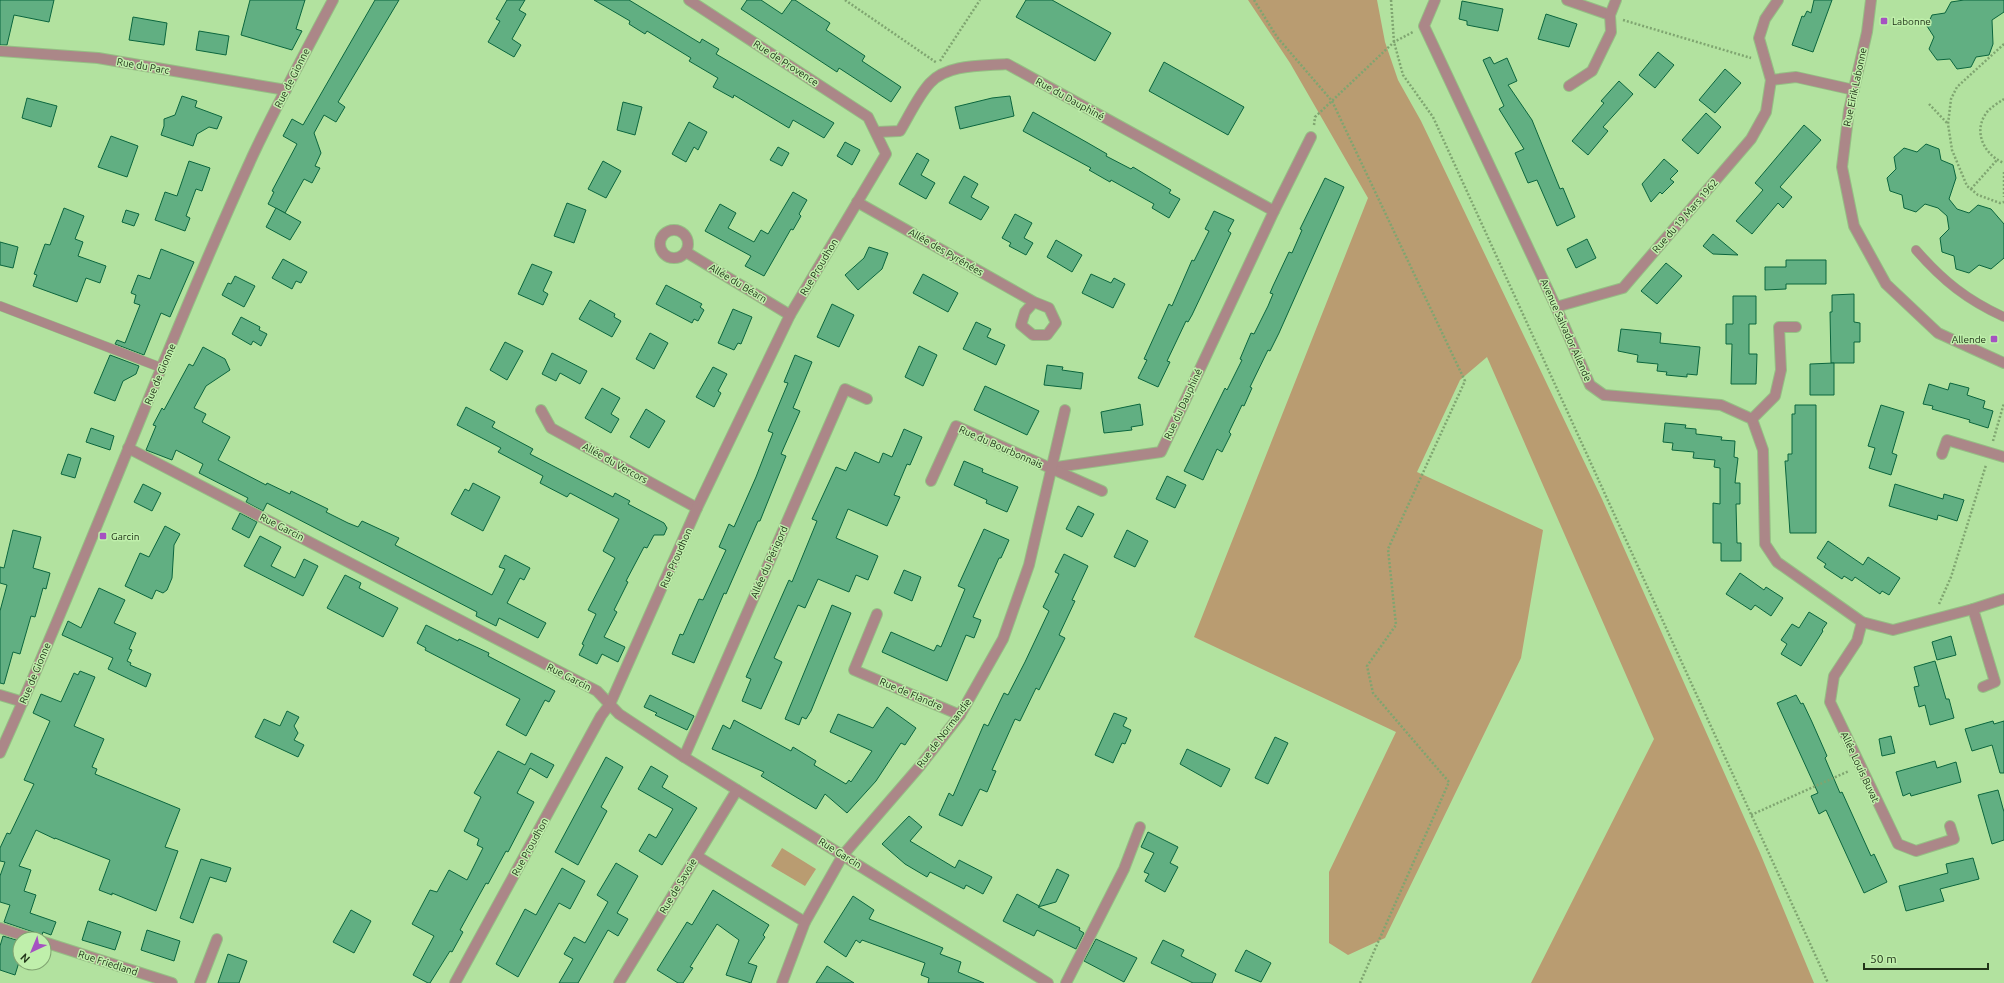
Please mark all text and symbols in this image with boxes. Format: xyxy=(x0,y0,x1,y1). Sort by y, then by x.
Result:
marker: Labonne xyxy=(1879,16,1889,26)
place label: Labonne xyxy=(1892,16,1931,27)
street label: Rue de Provence xyxy=(751,38,821,88)
street label: Rue de Gionne xyxy=(272,46,312,110)
street label: Rue Eirik Labonne xyxy=(1841,47,1869,127)
street label: Rue du Parc xyxy=(116,56,170,76)
street label: Rue du Dauphiné xyxy=(1034,76,1106,122)
street label: Rue du 19 Mars 1962 xyxy=(1650,177,1720,255)
street label: Allée des Pyrénées xyxy=(907,226,985,278)
street label: Rue Proudhon xyxy=(798,237,840,297)
street label: Allée du Béarn xyxy=(707,261,769,305)
street label: Avenue Salvador Allende xyxy=(1538,277,1594,383)
place label: Allende xyxy=(1952,334,1986,345)
marker: Allende xyxy=(1989,334,1999,344)
street label: Rue de Gionne xyxy=(142,342,178,406)
street label: Rue du Dauphiné xyxy=(1162,367,1204,441)
street label: Rue du Bourbonnais xyxy=(957,424,1045,470)
street label: Allée du Vercors xyxy=(580,441,650,485)
street label: Rue Garcin xyxy=(258,511,306,543)
street label: Allée du Périgord xyxy=(748,524,790,600)
street label: Rue Proudhon xyxy=(658,526,694,590)
marker: Garcin xyxy=(98,531,108,541)
place label: Garcin xyxy=(111,531,139,542)
street label: Rue de Gionne xyxy=(17,641,53,705)
street label: Rue Garcin xyxy=(545,661,593,693)
street label: Rue de Flandre xyxy=(878,676,944,712)
street label: Rue de Normandie xyxy=(914,696,974,770)
street label: Allée Louis Buvat xyxy=(1839,730,1881,804)
street label: Rue Proudhon xyxy=(510,816,550,878)
street label: Rue Garcin xyxy=(817,836,863,870)
street label: Rue de Savoie xyxy=(657,856,699,916)
north arrow xyxy=(12,931,52,971)
scale bar xyxy=(1864,945,1988,971)
street label: Rue Friedland xyxy=(77,948,139,978)
text: N xyxy=(18,951,32,965)
text: 50 m xyxy=(1870,952,1897,965)

